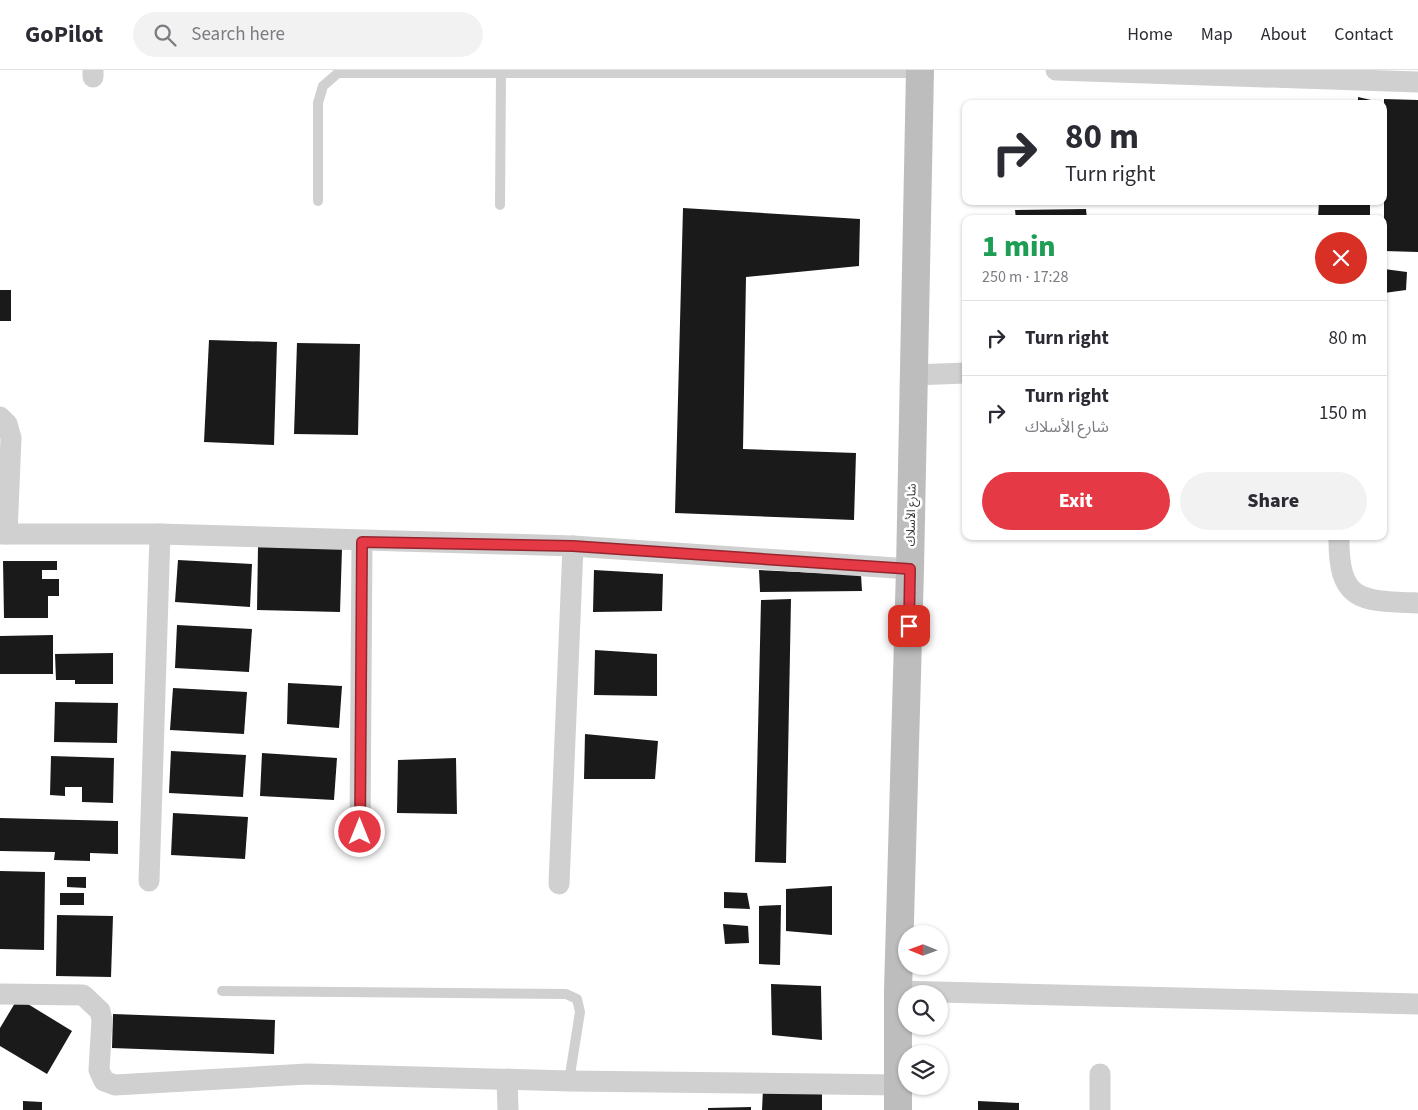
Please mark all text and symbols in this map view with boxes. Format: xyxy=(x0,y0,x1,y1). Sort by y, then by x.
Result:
search box xyxy=(133,12,483,57)
text: GoPilot xyxy=(25,17,103,52)
icon: search xyxy=(151,21,179,49)
text: Search here xyxy=(191,21,285,48)
text: Home xyxy=(1127,22,1173,47)
text: Map xyxy=(1201,22,1233,47)
text: About xyxy=(1261,22,1306,47)
text: Contact xyxy=(1334,22,1393,47)
text: 80 m xyxy=(1065,112,1139,162)
icon: right xyxy=(982,120,1047,185)
text: Turn right xyxy=(1065,158,1155,190)
text: 1 min xyxy=(982,225,1056,268)
button: close xyxy=(1315,232,1367,284)
text: 250 m · 17:28 xyxy=(982,266,1069,288)
icon: right xyxy=(982,324,1010,352)
text: Turn right xyxy=(1025,325,1109,352)
text: 80 m xyxy=(1329,325,1367,352)
text: Turn right xyxy=(1025,383,1109,410)
icon: right xyxy=(982,399,1010,427)
text: 150 m xyxy=(1319,400,1367,427)
text: شارع الأسلاك xyxy=(1025,416,1109,438)
button: Exit xyxy=(982,472,1170,530)
button: Share xyxy=(1180,472,1367,530)
street label: شارع الأسلاك xyxy=(902,483,921,547)
pin xyxy=(888,605,930,647)
icon: arrive xyxy=(895,612,923,640)
position arrow xyxy=(333,805,385,857)
north arrow xyxy=(898,925,948,975)
map controls xyxy=(898,925,948,1095)
button: search xyxy=(898,985,948,1035)
button: layers xyxy=(898,1045,948,1095)

